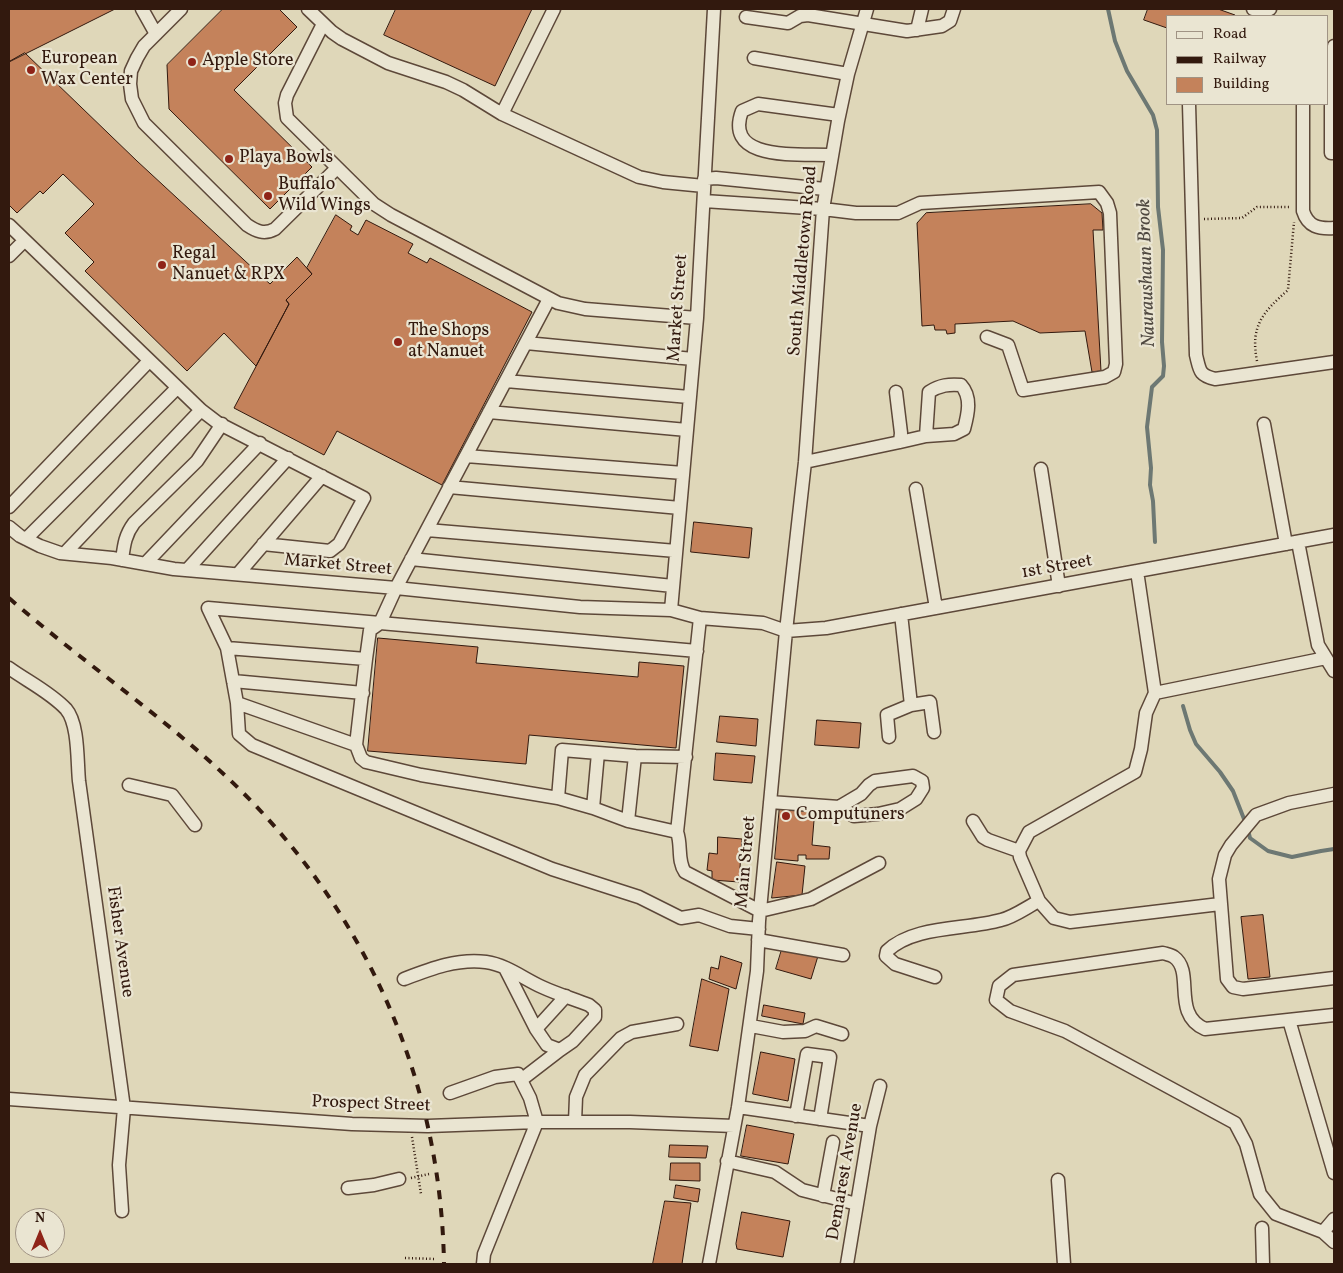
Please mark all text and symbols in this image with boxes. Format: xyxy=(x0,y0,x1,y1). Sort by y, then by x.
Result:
legend xyxy=(1166,15,1328,105)
text: Road xyxy=(1213,24,1247,45)
place label: European Wax Center xyxy=(41,49,133,92)
text: Railway xyxy=(1213,49,1266,70)
place label: Apple Store xyxy=(202,51,294,73)
marker: Apple Store xyxy=(186,56,198,68)
marker: European Wax Center xyxy=(25,64,37,76)
text: Building xyxy=(1213,74,1269,95)
place label: Playa Bowls xyxy=(239,148,333,170)
marker: Playa Bowls xyxy=(223,153,235,165)
street label: South Middletown Road xyxy=(785,165,823,357)
place label: Buffalo Wild Wings xyxy=(278,175,371,218)
marker: Buffalo Wild Wings xyxy=(262,190,274,202)
water label: Nauraushaun Brook xyxy=(1134,198,1162,348)
place label: Regal Nanuet & RPX xyxy=(172,244,285,286)
street label: Market Street xyxy=(664,253,694,363)
marker: Regal Nanuet & RPX xyxy=(156,259,168,271)
place label: The Shops at Nanuet xyxy=(408,321,489,364)
marker: The Shops at Nanuet xyxy=(392,336,404,348)
street label: Market Street xyxy=(283,551,393,581)
street label: 1st Street xyxy=(1020,551,1094,585)
place label: Computuners xyxy=(796,805,905,827)
marker: Computuners xyxy=(780,810,792,822)
street label: Main Street xyxy=(732,815,762,909)
street label: Fisher Avenue xyxy=(101,885,137,999)
street label: Prospect Street xyxy=(311,1092,431,1118)
street label: Demarest Avenue xyxy=(823,1102,869,1242)
north arrow xyxy=(15,1208,65,1258)
text: N xyxy=(35,1209,45,1228)

